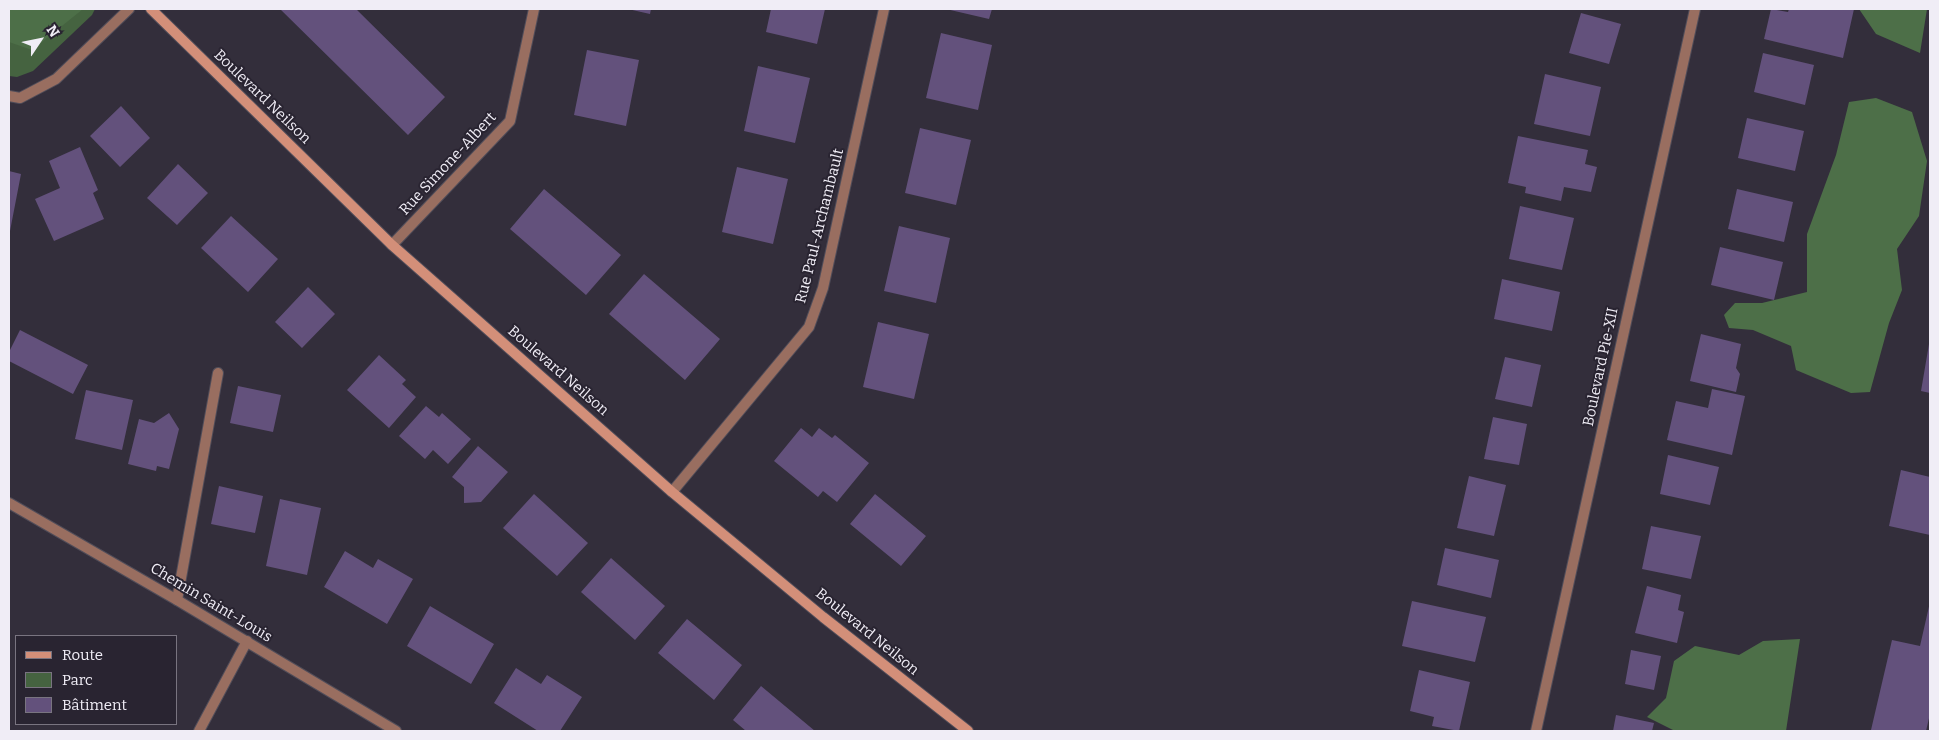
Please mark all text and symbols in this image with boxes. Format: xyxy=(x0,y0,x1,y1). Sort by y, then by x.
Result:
north arrow xyxy=(15,15,65,65)
text: N xyxy=(43,22,63,41)
street label: Boulevard Neilson xyxy=(210,46,314,148)
street label: Rue Simone-Albert xyxy=(396,109,500,219)
street label: Rue Paul-Archambault xyxy=(792,147,848,305)
street label: Boulevard Pie-XII xyxy=(1580,306,1622,428)
street label: Boulevard Neilson xyxy=(504,322,612,420)
street label: Chemin Saint-Louis xyxy=(147,560,275,646)
street label: Boulevard Neilson xyxy=(812,585,922,679)
legend xyxy=(15,635,178,725)
text: Route xyxy=(62,646,103,664)
text: Parc xyxy=(62,671,93,689)
text: Bâtiment xyxy=(62,696,127,714)

